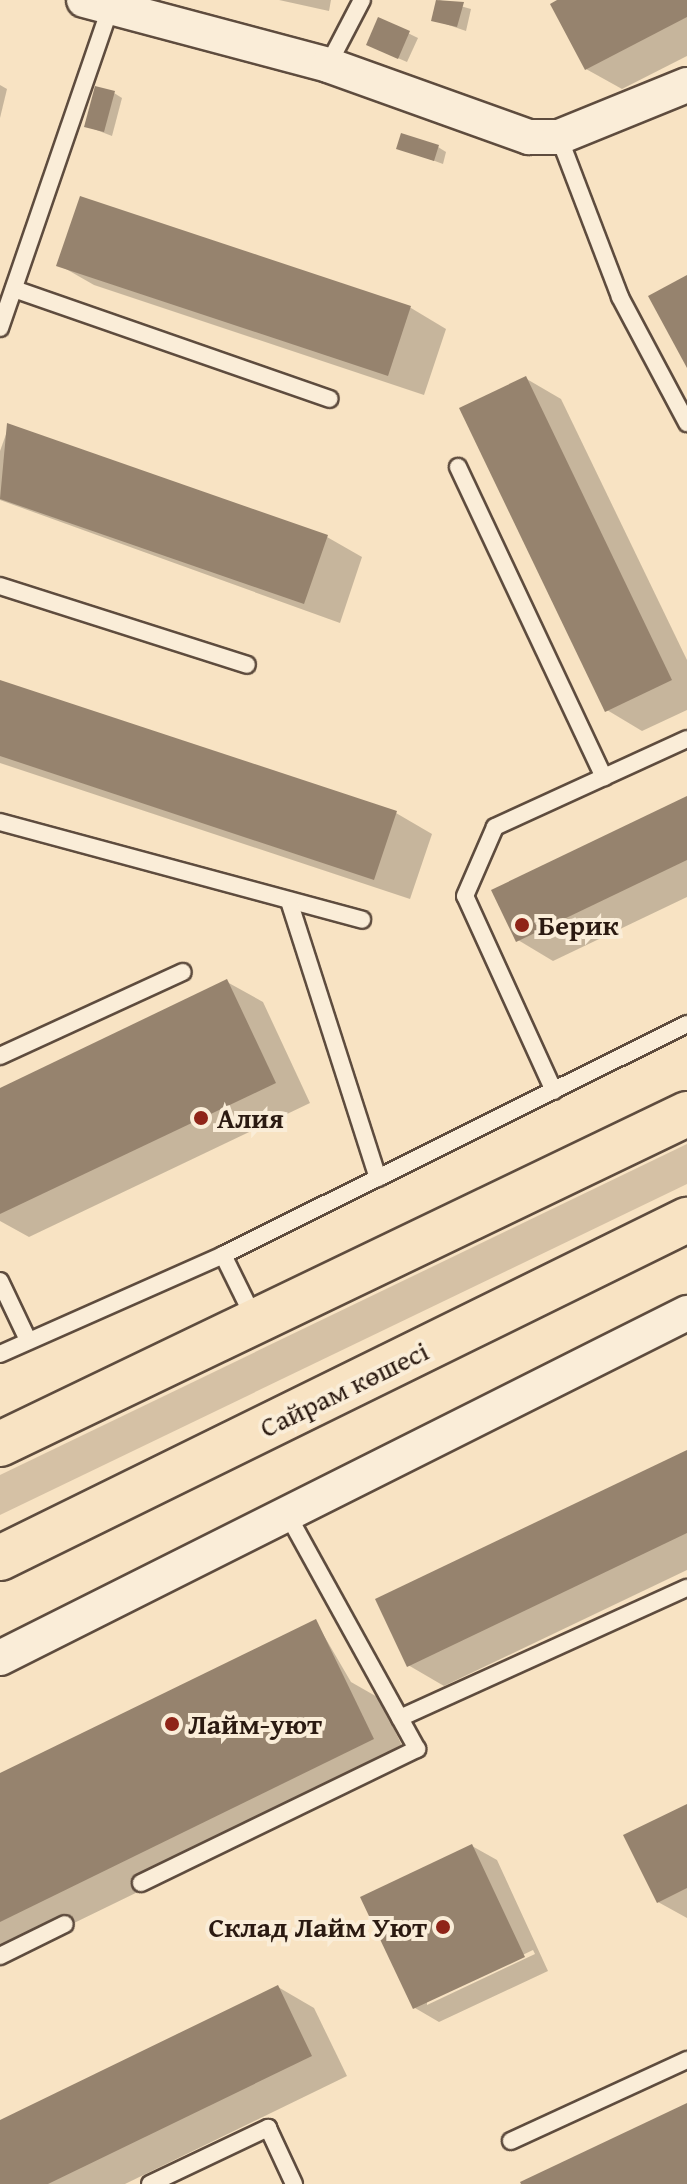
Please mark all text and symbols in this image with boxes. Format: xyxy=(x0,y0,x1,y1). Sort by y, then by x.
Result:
place label: Берик xyxy=(538,908,619,942)
marker: Берик xyxy=(513,916,531,934)
place label: Алия xyxy=(217,1101,284,1135)
marker: Алия xyxy=(192,1109,210,1127)
street label: Сайрам көшесі xyxy=(254,1334,434,1444)
place label: Лайм-уют xyxy=(188,1707,322,1741)
marker: Лайм-уют xyxy=(163,1715,181,1733)
place label: Склад Лайм Уют xyxy=(208,1910,427,1944)
marker: Склад Лайм Уют xyxy=(434,1918,452,1936)

